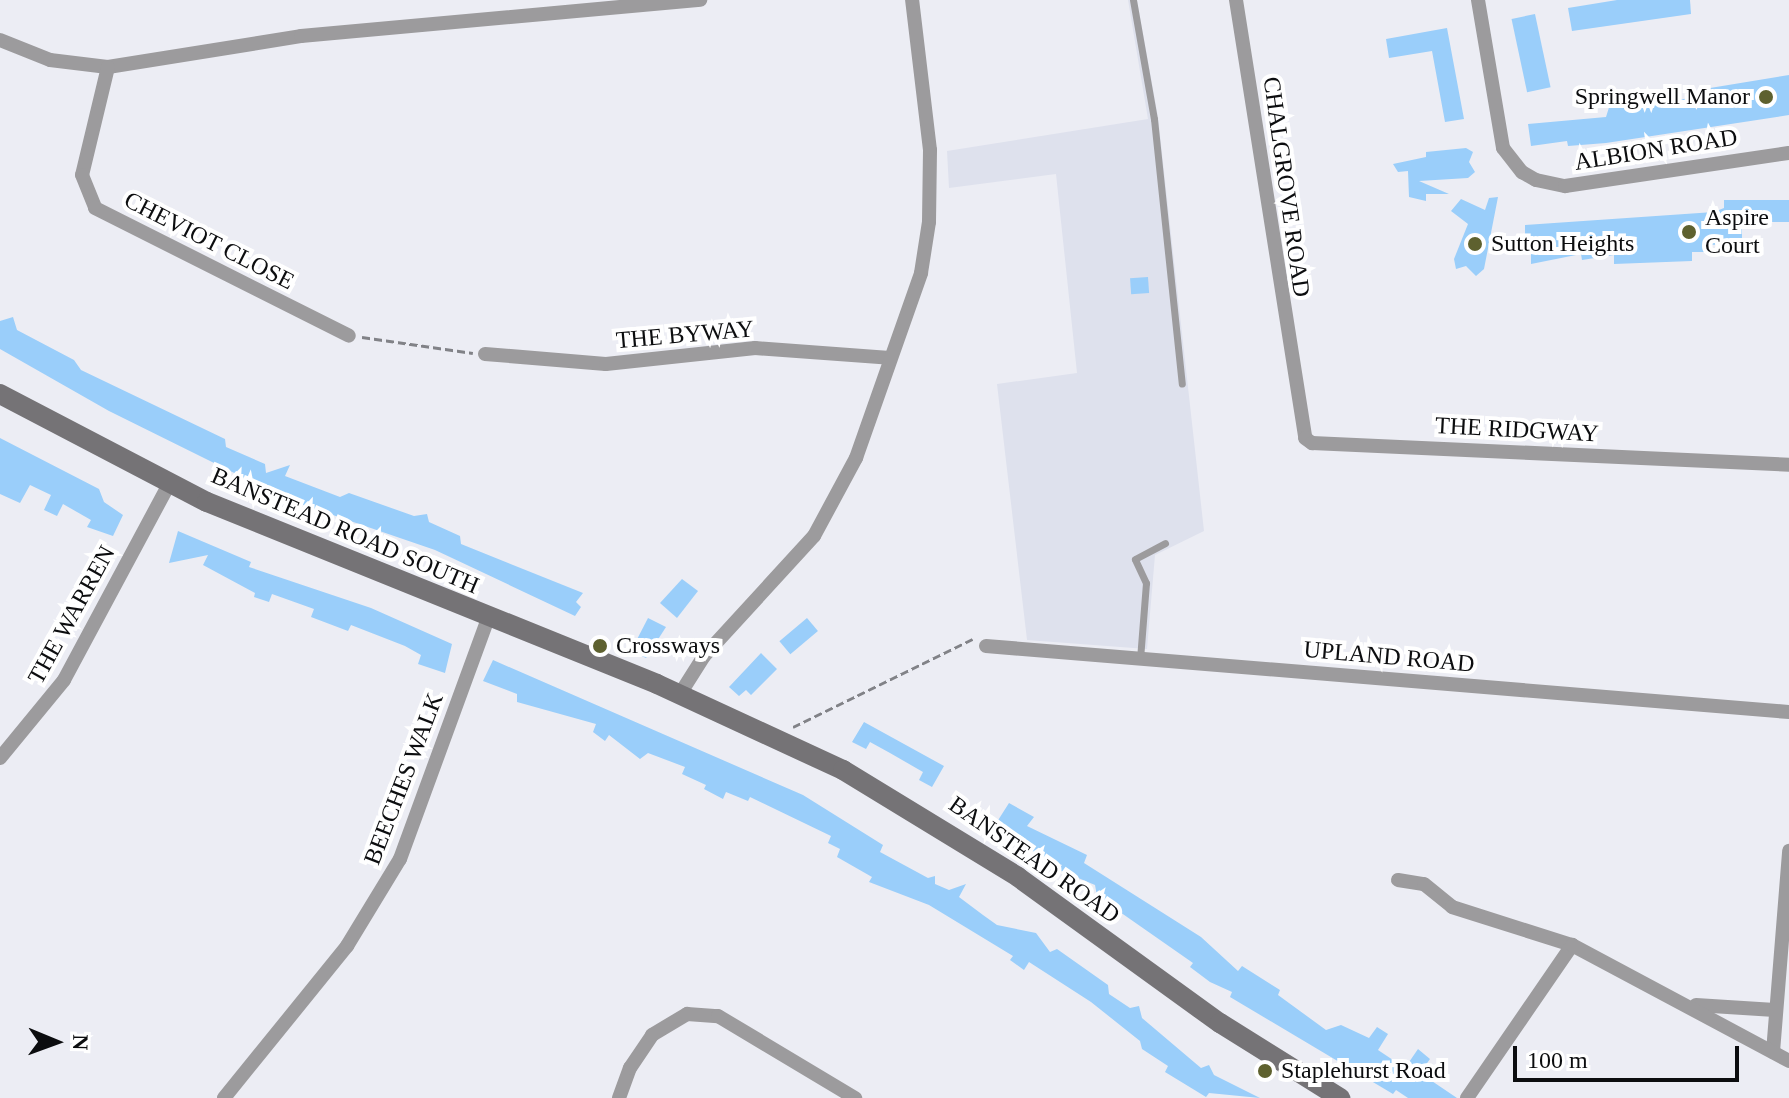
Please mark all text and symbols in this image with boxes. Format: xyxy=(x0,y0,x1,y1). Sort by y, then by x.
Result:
street label: CHALGROVE ROAD xyxy=(1256,75,1316,299)
place label: Springwell Manor xyxy=(1575,83,1750,111)
marker: Springwell Manor xyxy=(1757,88,1775,106)
street label: ALBION ROAD xyxy=(1572,123,1740,177)
street label: CHEVIOT CLOSE xyxy=(119,186,299,296)
place label: Aspire Court xyxy=(1705,204,1769,260)
marker: Aspire Court xyxy=(1680,223,1698,241)
place label: Sutton Heights xyxy=(1491,230,1634,258)
marker: Sutton Heights xyxy=(1466,235,1484,253)
street label: THE BYWAY xyxy=(615,315,755,355)
street label: THE RIDGWAY xyxy=(1434,411,1600,449)
street label: BANSTEAD ROAD SOUTH xyxy=(207,461,483,601)
street label: THE WARREN xyxy=(22,541,122,689)
place label: Crossways xyxy=(616,632,720,660)
street label: UPLAND ROAD xyxy=(1302,635,1476,679)
marker: Crossways xyxy=(591,637,609,655)
street label: BEECHES WALK xyxy=(358,689,450,869)
street label: BANSTEAD ROAD xyxy=(943,790,1125,930)
north arrow xyxy=(16,1002,96,1082)
scale bar xyxy=(1517,1030,1743,1080)
text: N xyxy=(68,1034,93,1051)
text: 100 m xyxy=(1527,1047,1588,1073)
place label: Staplehurst Road xyxy=(1281,1057,1446,1085)
marker: Staplehurst Road xyxy=(1256,1062,1274,1080)

